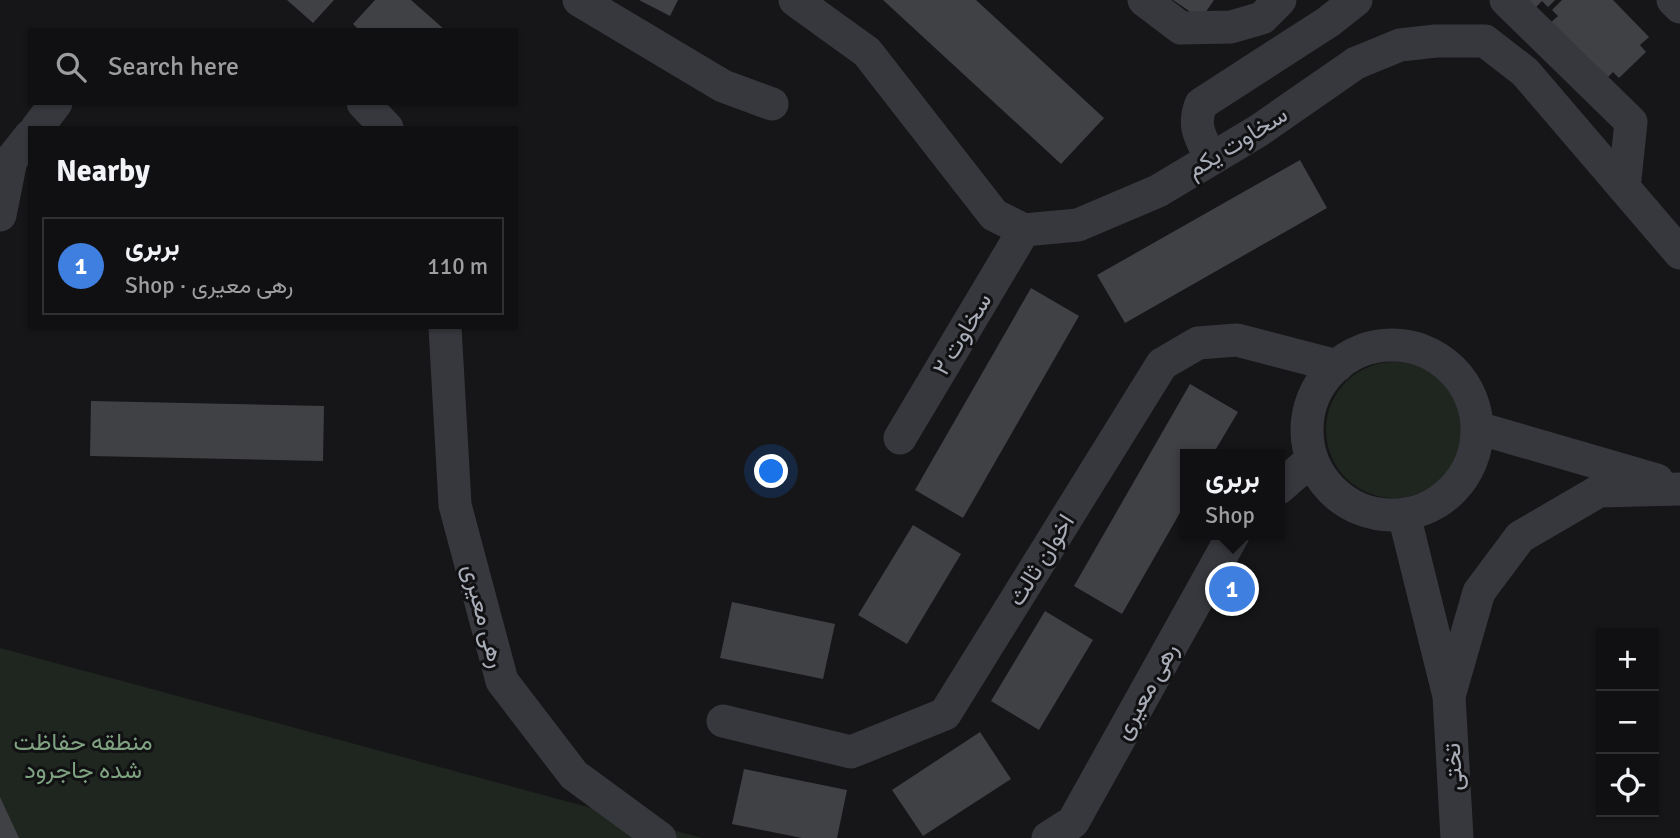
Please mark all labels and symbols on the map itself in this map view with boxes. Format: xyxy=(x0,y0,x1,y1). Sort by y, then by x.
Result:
street label: سخاوت یکم xyxy=(1181,99,1294,186)
street label: سخاوت ۲ xyxy=(926,287,998,381)
your location xyxy=(754,454,788,488)
street label: اخوان ثالث xyxy=(1001,508,1081,612)
street label: رهی معیری xyxy=(456,561,512,671)
pin: 1 xyxy=(1209,563,1255,615)
street label: رهی معیری xyxy=(1107,637,1185,745)
park label: منطقه حفاظت شده جاجرود xyxy=(14,727,152,785)
street label: تختی xyxy=(1437,742,1469,792)

